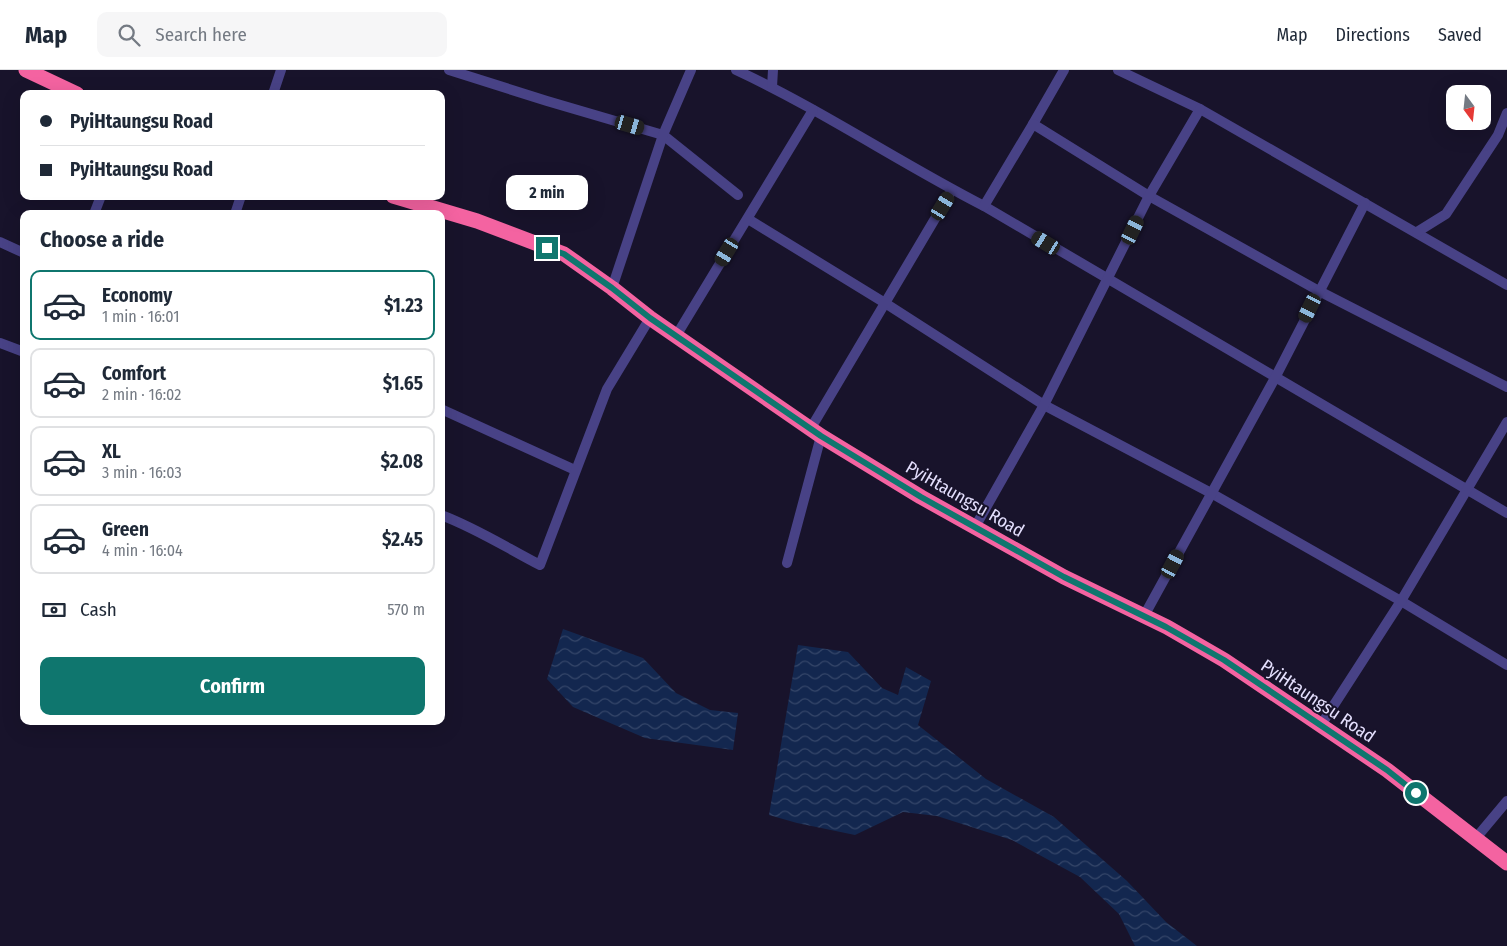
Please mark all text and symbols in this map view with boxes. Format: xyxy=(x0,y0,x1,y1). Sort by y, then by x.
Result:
search box xyxy=(97,12,447,57)
text: Map xyxy=(25,21,67,49)
icon: search xyxy=(115,21,143,49)
text: Search here xyxy=(155,23,247,46)
text: Map xyxy=(1276,24,1308,46)
text: Directions xyxy=(1336,24,1410,46)
text: Saved xyxy=(1438,24,1482,46)
north arrow xyxy=(1446,85,1491,130)
map controls xyxy=(1446,85,1491,130)
text: PyiHtaungsu Road xyxy=(70,110,213,133)
car xyxy=(613,114,646,136)
text: PyiHtaungsu Road xyxy=(70,158,213,181)
callout: 2 min xyxy=(506,176,588,210)
text: 2 min xyxy=(529,183,565,202)
car xyxy=(928,189,957,223)
car xyxy=(1119,213,1146,247)
text: Choose a ride xyxy=(40,226,164,253)
car xyxy=(1029,229,1062,257)
car xyxy=(712,235,741,269)
route end xyxy=(536,237,558,259)
icon: car xyxy=(42,283,87,328)
text: Economy xyxy=(102,284,172,307)
car xyxy=(1296,291,1323,325)
text: $1.23 xyxy=(384,294,423,317)
text: 1 min · 16:01 xyxy=(102,307,179,326)
icon: car xyxy=(42,361,87,406)
text: Comfort xyxy=(102,362,166,385)
text: $1.65 xyxy=(383,372,423,395)
text: 2 min · 16:02 xyxy=(102,385,181,404)
icon: car xyxy=(42,439,87,484)
text: XL xyxy=(102,440,121,463)
text: $2.08 xyxy=(380,450,423,473)
street label: PyiHtaungsu Road xyxy=(902,456,1028,542)
text: 3 min · 16:03 xyxy=(102,463,182,482)
icon: car xyxy=(42,517,87,562)
text: Green xyxy=(102,518,149,541)
text: $2.45 xyxy=(382,528,423,551)
text: 4 min · 16:04 xyxy=(102,541,183,560)
car xyxy=(1159,547,1186,581)
icon: cash xyxy=(40,596,68,624)
text: Cash xyxy=(80,598,117,621)
text: 570 m xyxy=(387,600,425,619)
street label: PyiHtaungsu Road xyxy=(1257,655,1379,747)
button: Confirm xyxy=(40,657,425,715)
route start xyxy=(1405,782,1427,804)

